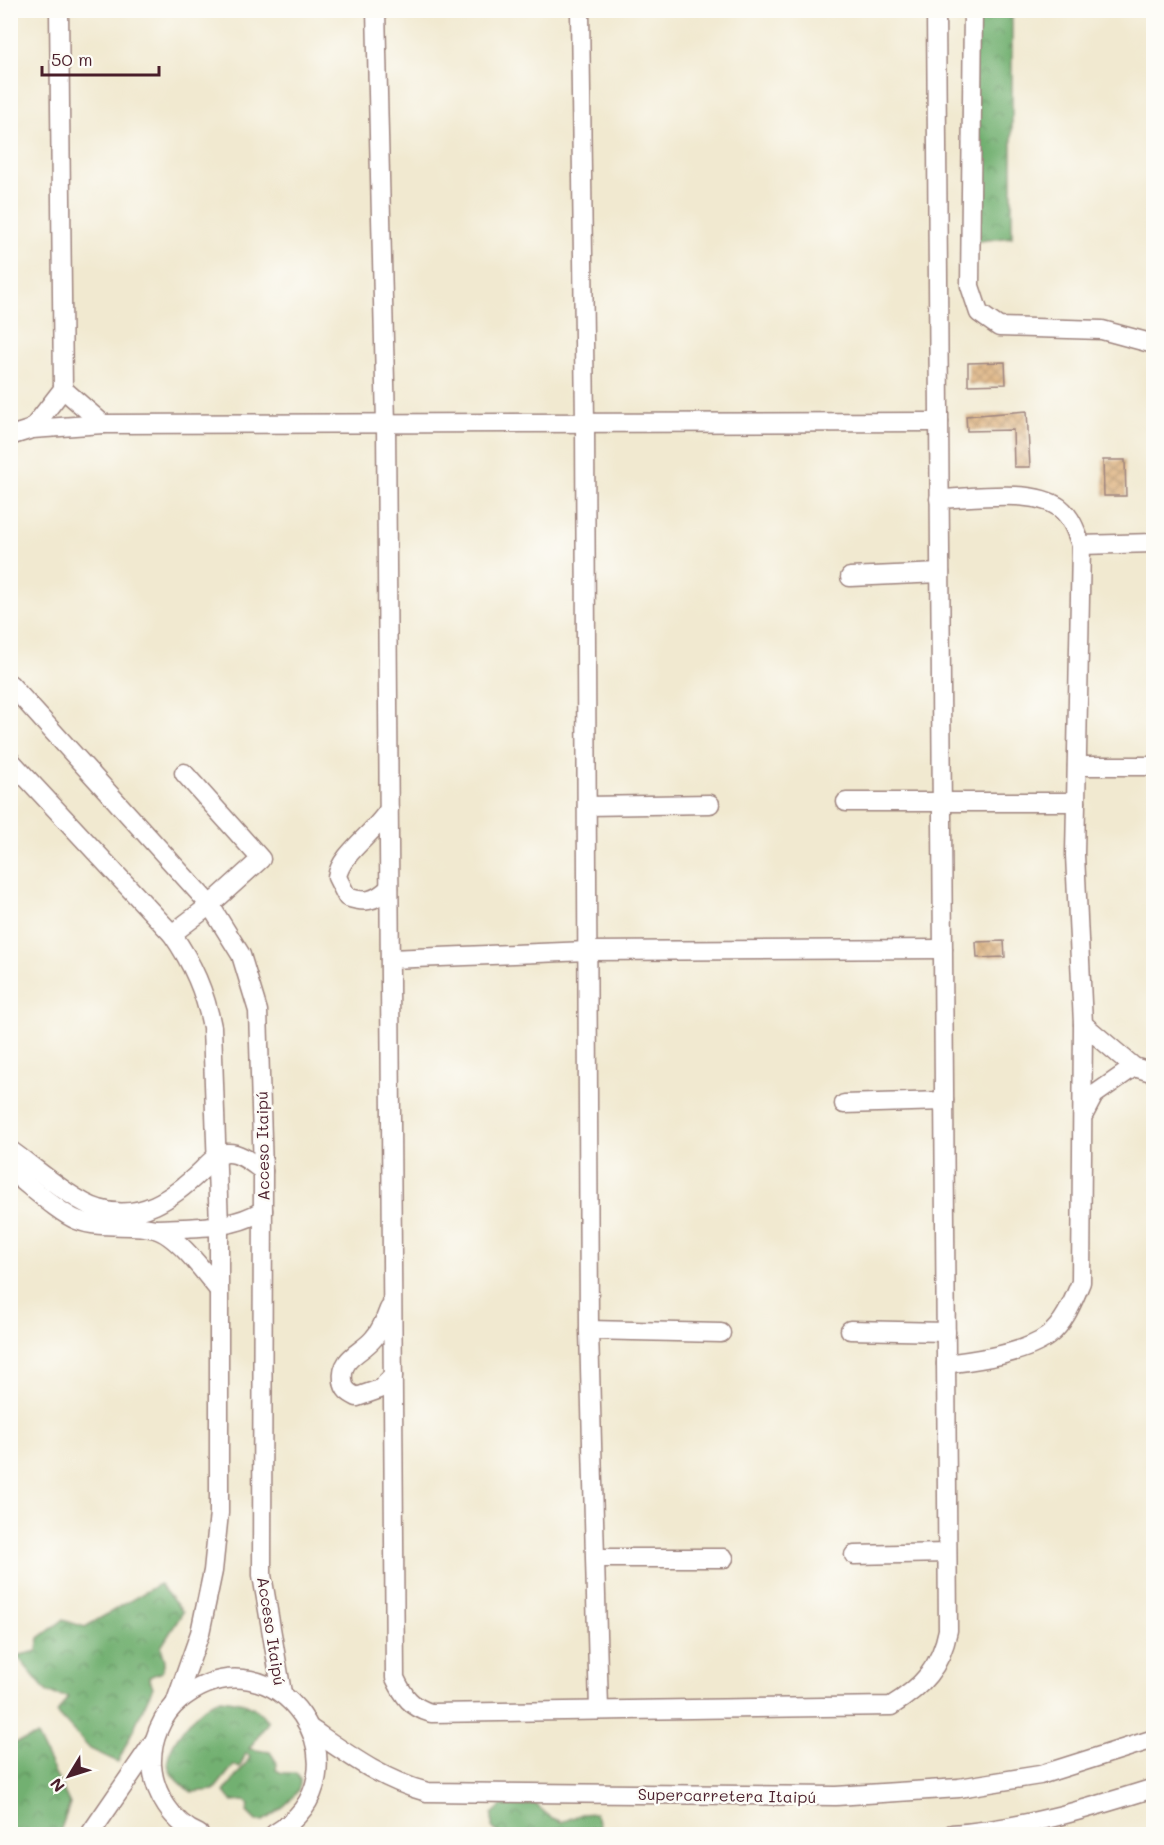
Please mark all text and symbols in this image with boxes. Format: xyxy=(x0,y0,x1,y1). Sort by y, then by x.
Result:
scale bar xyxy=(42,39,159,77)
text: 50 m xyxy=(51,47,93,71)
street label: Acceso Itaipú xyxy=(251,1091,273,1201)
street label: Acceso Itaipú xyxy=(253,1575,291,1687)
north arrow xyxy=(39,1746,99,1806)
text: N xyxy=(45,1774,69,1797)
street label: Supercarretera Itaipú xyxy=(638,1783,816,1807)

